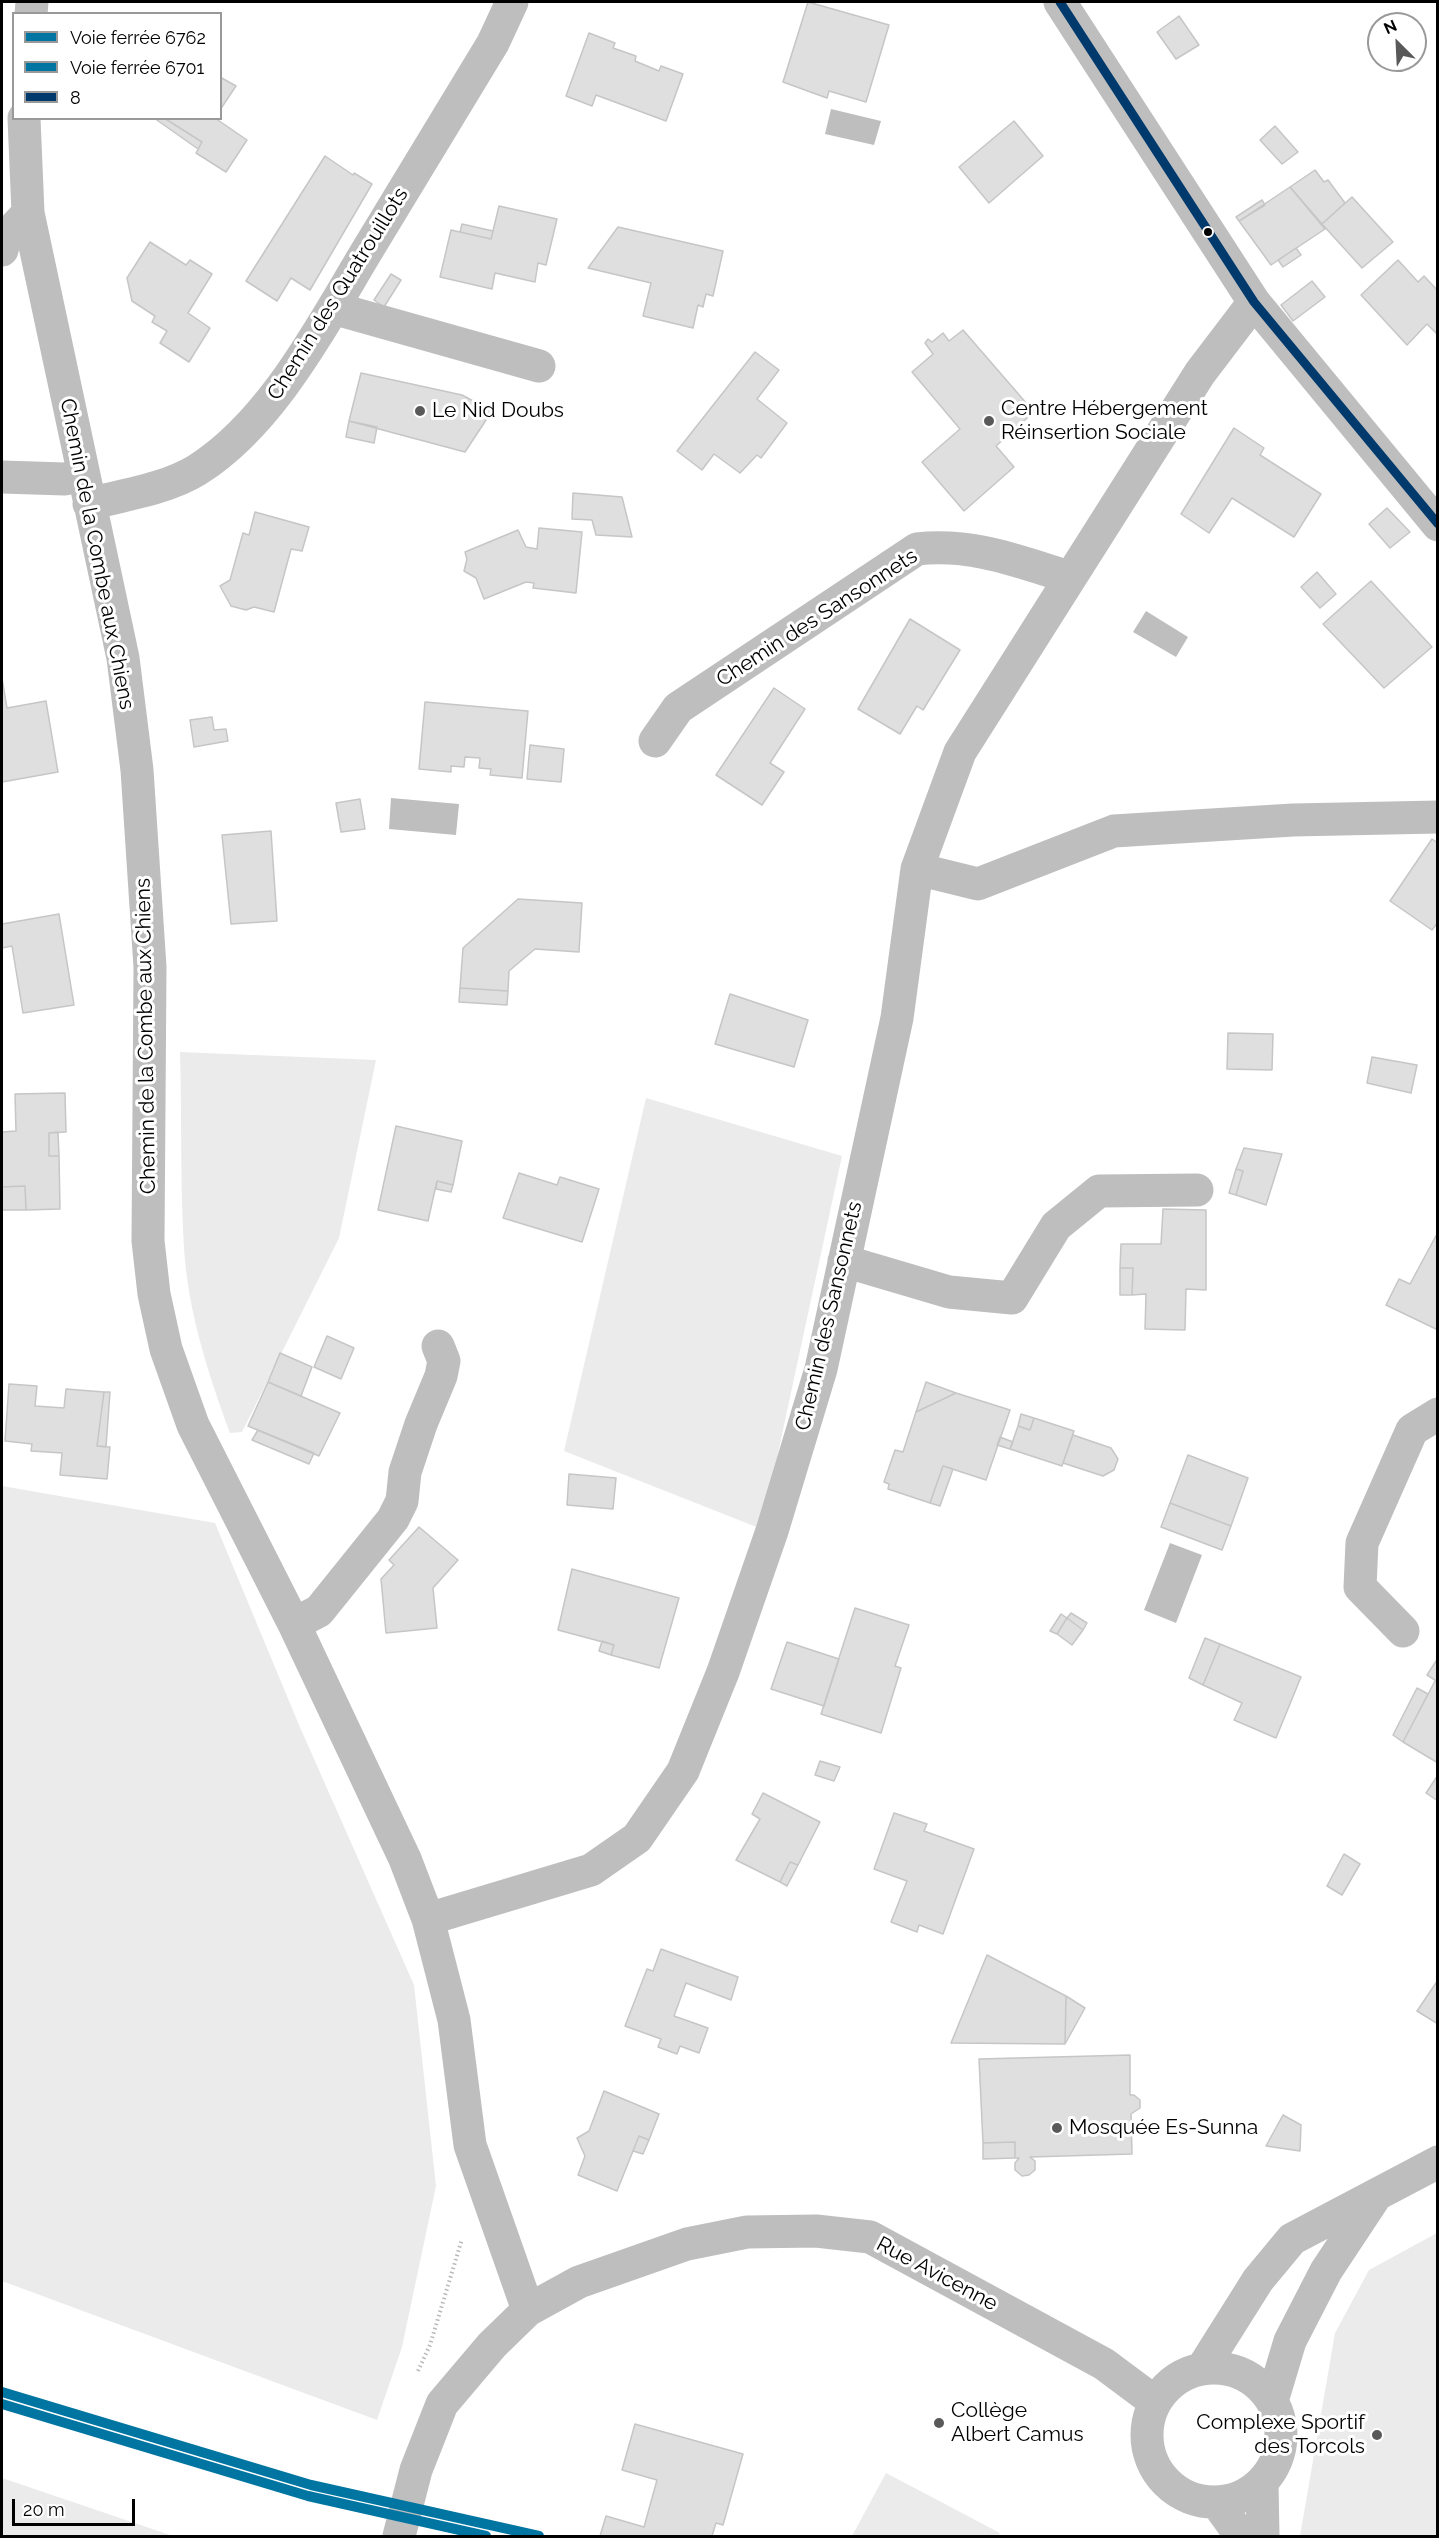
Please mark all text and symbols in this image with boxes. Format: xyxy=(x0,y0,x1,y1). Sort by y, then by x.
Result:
legend xyxy=(12,12,222,120)
north arrow xyxy=(1367,12,1427,72)
text: N xyxy=(1381,16,1400,38)
text: Voie ferrée 6762 xyxy=(70,27,206,48)
text: Voie ferrée 6701 xyxy=(70,57,204,78)
text: 8 xyxy=(70,87,81,108)
street label: Chemin des Quatrouillots xyxy=(262,183,414,405)
unlabelled marker xyxy=(1202,226,1214,238)
street label: Chemin de la Combe aux Chiens xyxy=(54,396,140,712)
place label: Centre Hébergement Réinsertion Sociale xyxy=(1001,396,1208,446)
place label: Le Nid Doubs xyxy=(432,398,564,424)
marker: Le Nid Doubs xyxy=(413,404,427,418)
marker: Centre Hébergement Réinsertion Sociale xyxy=(982,414,996,428)
street label: Chemin des Sansonnets xyxy=(712,544,922,692)
street label: Chemin de la Combe aux Chiens xyxy=(131,878,161,1194)
street label: Chemin des Sansonnets xyxy=(790,1199,868,1433)
place label: Mosquée Es-Sunna xyxy=(1069,2115,1258,2141)
marker: Mosquée Es-Sunna xyxy=(1050,2121,1064,2135)
street label: Rue Avicenne xyxy=(872,2232,1002,2316)
place label: Collège Albert Camus xyxy=(951,2398,1084,2448)
place label: Complexe Sportif des Torcols xyxy=(1196,2410,1365,2460)
marker: Collège Albert Camus xyxy=(932,2416,946,2430)
marker: Complexe Sportif des Torcols xyxy=(1370,2428,1384,2442)
scale bar xyxy=(15,2487,138,2525)
text: 20 m xyxy=(23,2499,65,2520)

